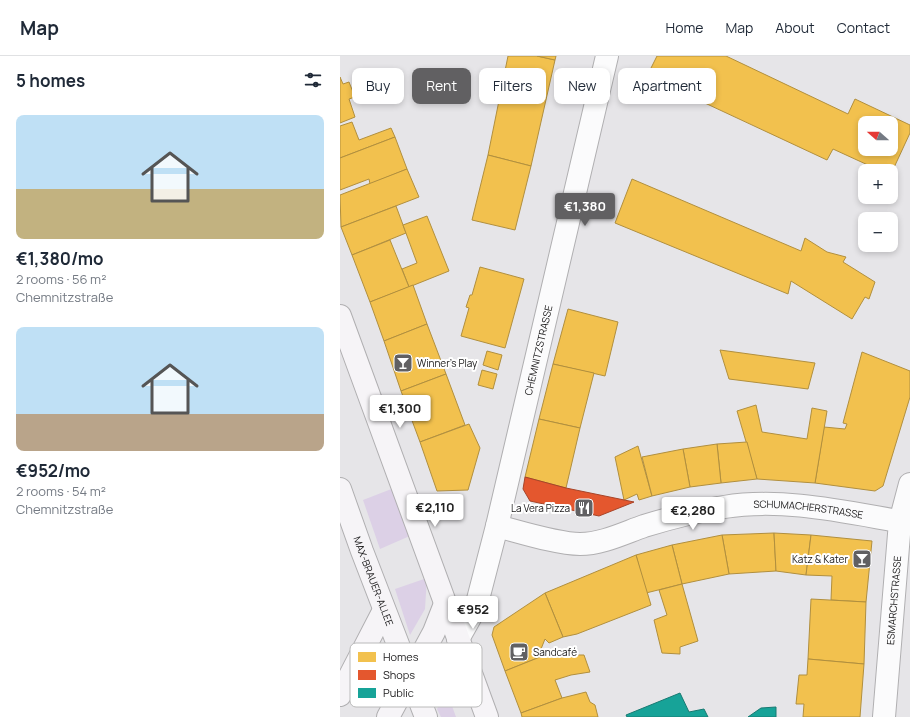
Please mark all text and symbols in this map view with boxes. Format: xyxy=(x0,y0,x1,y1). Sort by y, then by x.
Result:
text: Map xyxy=(20,15,59,41)
text: Home xyxy=(666,18,703,37)
text: Map xyxy=(725,18,753,37)
text: About xyxy=(775,18,815,37)
text: Contact xyxy=(837,18,890,37)
chip: Buy xyxy=(352,68,404,104)
chip: Rent xyxy=(412,68,471,104)
chip: Filters xyxy=(479,68,546,104)
chip: New xyxy=(554,68,610,104)
chip: Apartment xyxy=(618,68,716,104)
text: 5 homes xyxy=(16,69,85,92)
icon: filters xyxy=(302,69,324,91)
north arrow xyxy=(858,116,898,156)
map controls xyxy=(858,116,898,252)
icon: home xyxy=(134,141,206,213)
button: + xyxy=(858,164,898,204)
pin: €1,380 xyxy=(552,193,618,227)
text: €1,380 xyxy=(564,197,606,215)
button: − xyxy=(858,212,898,252)
text: €1,380/mo xyxy=(16,247,104,270)
text: 2 rooms · 56 m² xyxy=(16,270,106,288)
text: Chemnitzstraße xyxy=(16,288,113,306)
street label: CHEMNITZSTRASSE xyxy=(521,303,556,397)
bar icon: Winner's Play xyxy=(392,352,414,374)
icon: home xyxy=(134,353,206,425)
place label: Winner's Play xyxy=(417,356,478,370)
pin: €1,300 xyxy=(367,395,433,429)
text: €1,300 xyxy=(379,399,421,417)
text: €952/mo xyxy=(16,459,90,482)
text: 2 rooms · 54 m² xyxy=(16,482,106,500)
pin: €2,110 xyxy=(402,494,468,528)
restaurant icon: La Vera Pizza xyxy=(573,497,595,519)
pin: €2,280 xyxy=(660,497,726,531)
street label: SCHUMACHERSTRASSE xyxy=(753,497,865,522)
text: €2,110 xyxy=(416,498,454,516)
text: Chemnitzstraße xyxy=(16,500,113,518)
place label: La Vera Pizza xyxy=(511,501,570,515)
text: €2,280 xyxy=(671,501,715,519)
street label: MAX-BRAUER-ALLEE xyxy=(350,534,397,628)
bar icon: Katz & Kater xyxy=(851,548,873,570)
place label: Katz & Kater xyxy=(792,552,848,566)
street label: ESMARCHSTRASSE xyxy=(883,555,904,646)
pin: €952 xyxy=(449,596,497,630)
text: €952 xyxy=(457,600,489,618)
cafe icon: Sandcafé xyxy=(508,641,530,663)
legend xyxy=(350,643,482,707)
place label: Sandcafé xyxy=(533,645,577,659)
text: Homes xyxy=(383,649,419,664)
text: Shops xyxy=(383,667,415,682)
text: Public xyxy=(383,685,414,700)

